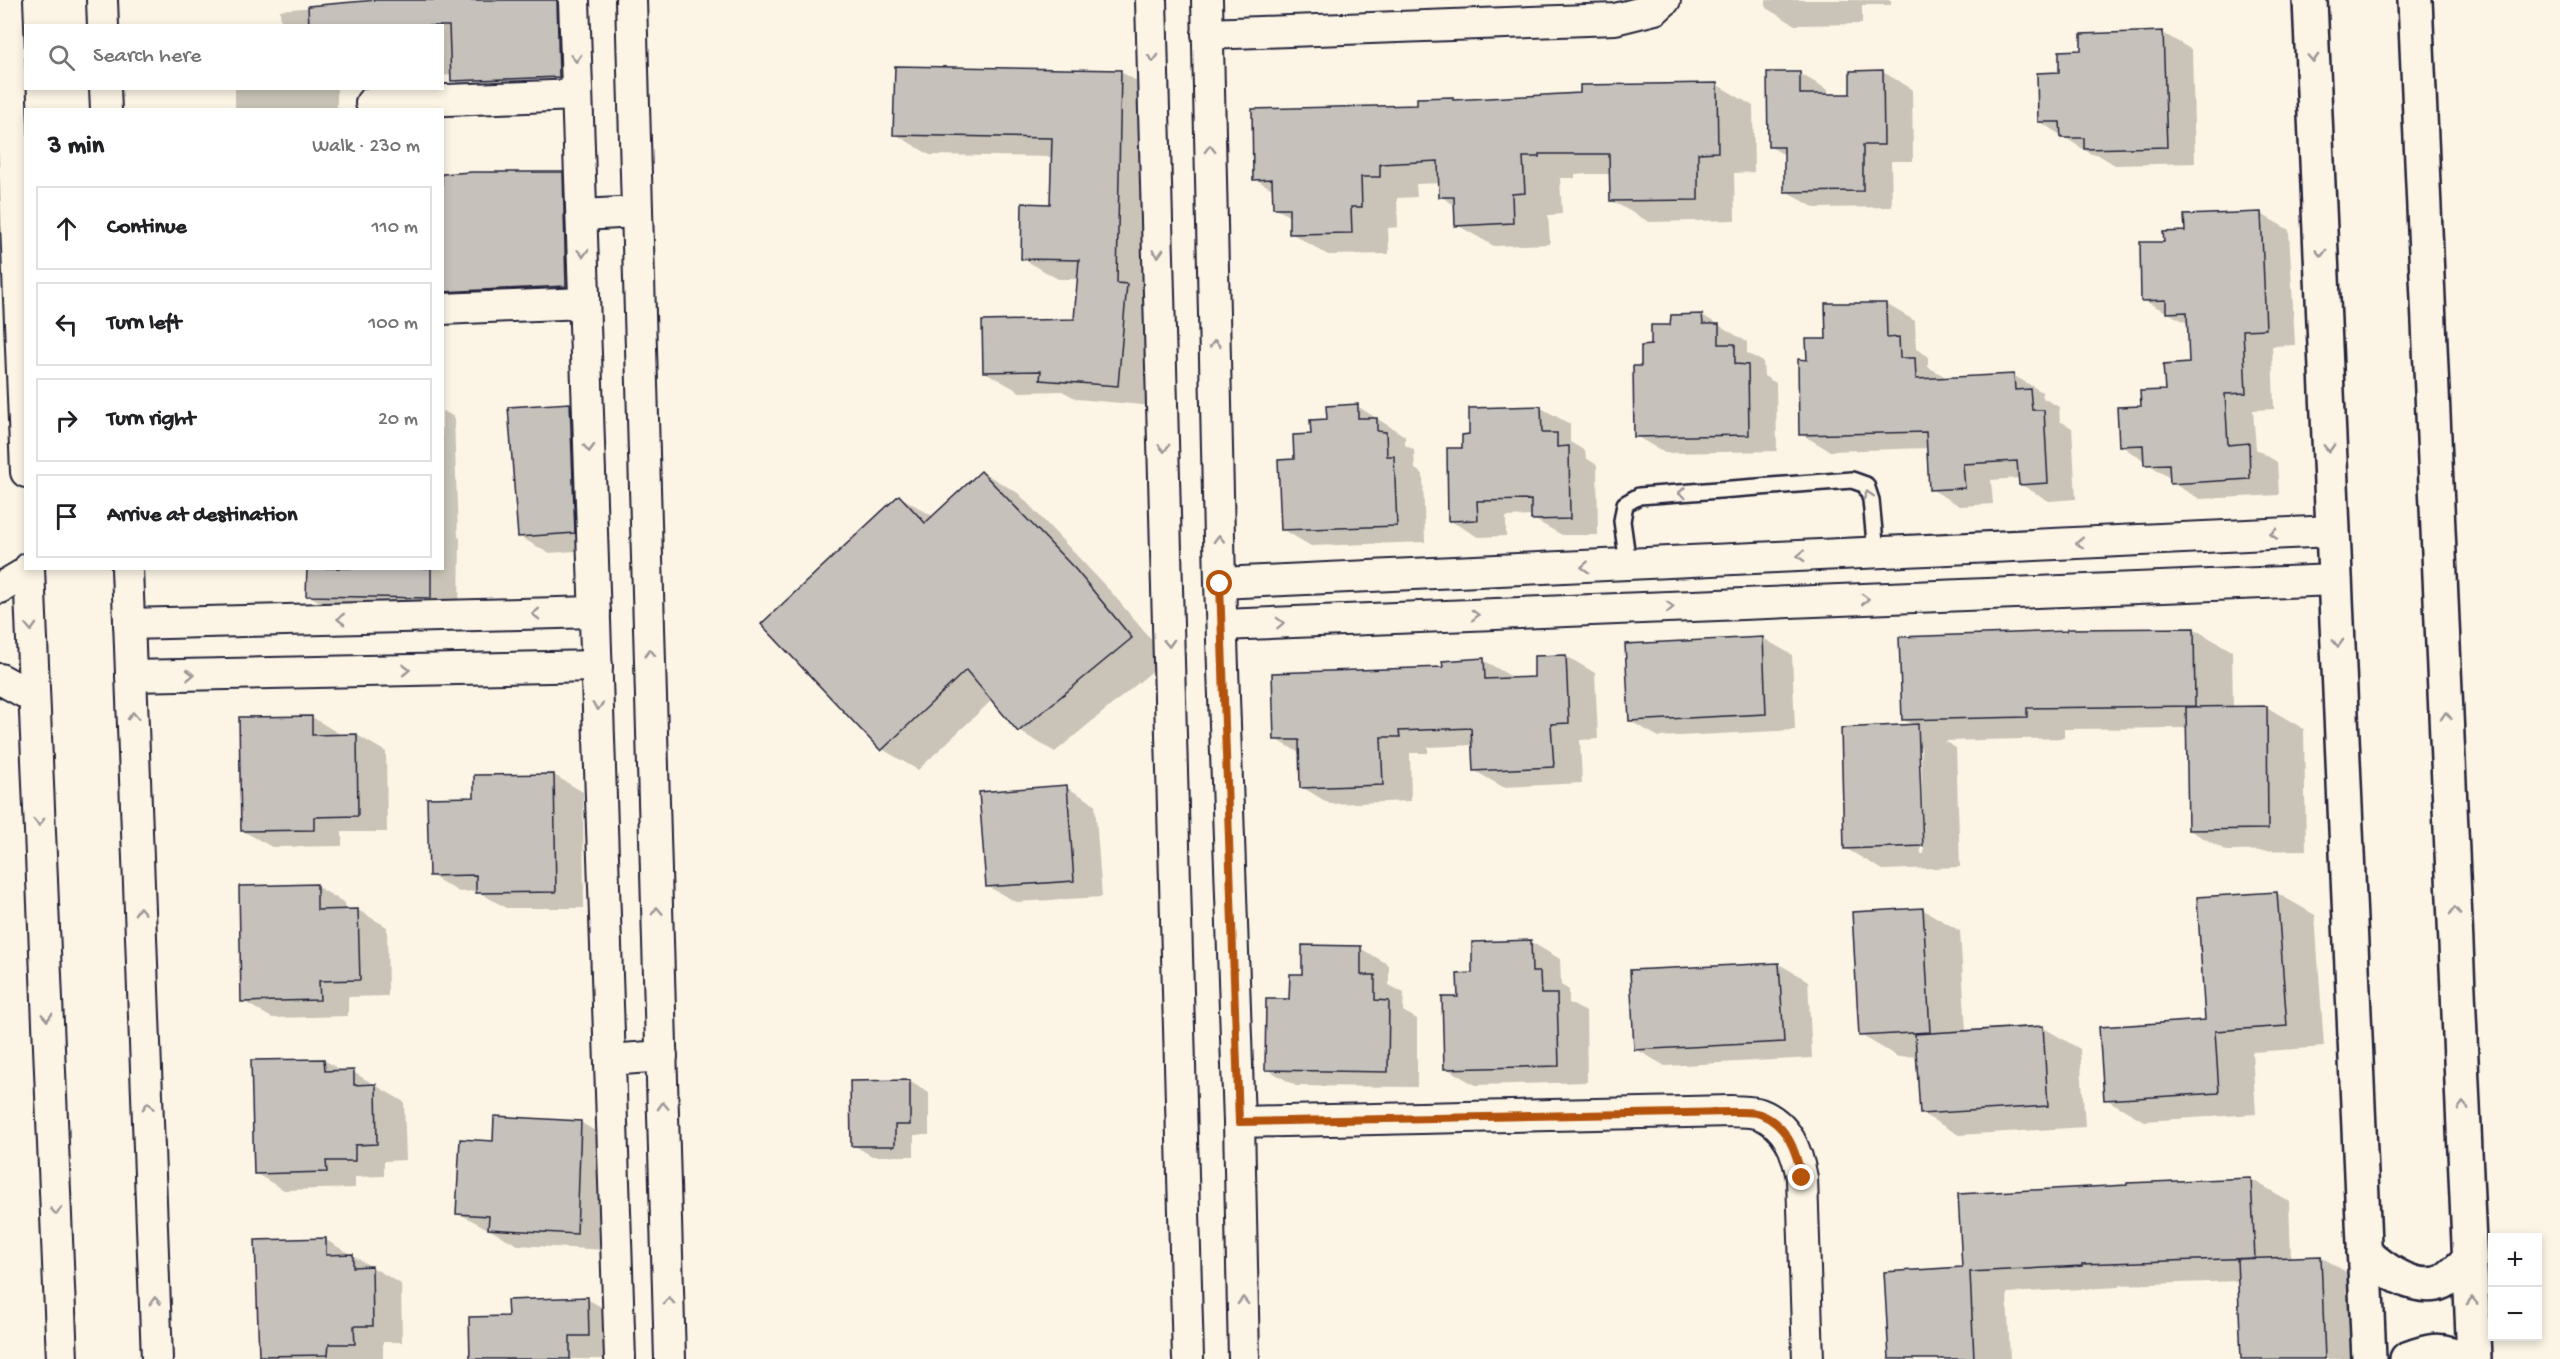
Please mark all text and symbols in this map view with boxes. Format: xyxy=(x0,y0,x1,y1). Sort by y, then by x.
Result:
search box xyxy=(24,24,444,90)
icon: search xyxy=(45,41,78,74)
text: Search here xyxy=(93,44,201,70)
one-way arrow xyxy=(570,54,583,63)
one-way arrow xyxy=(1147,54,1159,63)
one-way arrow xyxy=(2306,54,2319,63)
text: 3 min xyxy=(48,132,104,163)
text: Walk · 230 m xyxy=(312,136,420,159)
one-way arrow xyxy=(1204,144,1216,153)
icon: ahead xyxy=(50,212,83,245)
text: Continue xyxy=(107,215,187,241)
text: 110 m xyxy=(372,217,418,240)
one-way arrow xyxy=(576,249,589,258)
one-way arrow xyxy=(1152,249,1165,258)
one-way arrow xyxy=(2315,249,2328,258)
icon: left xyxy=(50,308,83,341)
text: Turn left xyxy=(107,311,181,337)
text: 100 m xyxy=(368,313,418,336)
one-way arrow xyxy=(1208,339,1221,348)
icon: right xyxy=(50,404,83,437)
text: Turn right xyxy=(107,407,195,433)
text: 20 m xyxy=(378,409,418,432)
one-way arrow xyxy=(583,444,596,453)
one-way arrow xyxy=(1157,444,1170,453)
one-way arrow xyxy=(2323,444,2336,453)
one-way arrow xyxy=(1678,486,1687,499)
one-way arrow xyxy=(1863,490,1875,501)
icon: arrive xyxy=(50,500,83,533)
text: Arrive at destination xyxy=(107,503,297,529)
one-way arrow xyxy=(2270,528,2279,541)
one-way arrow xyxy=(1213,534,1226,543)
one-way arrow xyxy=(2075,537,2084,550)
one-way arrow xyxy=(1796,550,1805,563)
one-way arrow xyxy=(1581,560,1590,573)
route start xyxy=(1206,570,1232,596)
one-way arrow xyxy=(1860,592,1869,605)
one-way arrow xyxy=(1665,600,1674,613)
one-way arrow xyxy=(532,608,541,620)
one-way arrow xyxy=(1470,608,1479,621)
one-way arrow xyxy=(337,612,346,625)
one-way arrow xyxy=(1276,616,1285,629)
one-way arrow xyxy=(25,622,37,631)
one-way arrow xyxy=(2331,638,2344,647)
one-way arrow xyxy=(1163,639,1175,648)
one-way arrow xyxy=(644,648,656,657)
one-way arrow xyxy=(401,664,410,676)
one-way arrow xyxy=(185,668,194,681)
one-way arrow xyxy=(592,702,605,711)
one-way arrow xyxy=(127,711,139,720)
one-way arrow xyxy=(2440,712,2453,721)
one-way arrow xyxy=(32,817,45,826)
one-way arrow xyxy=(134,906,147,915)
one-way arrow xyxy=(651,906,664,915)
one-way arrow xyxy=(2448,906,2461,915)
one-way arrow xyxy=(41,1012,54,1021)
one-way arrow xyxy=(141,1101,154,1110)
one-way arrow xyxy=(657,1101,669,1110)
one-way arrow xyxy=(2457,1101,2470,1110)
route end xyxy=(1788,1164,1814,1190)
one-way arrow xyxy=(49,1207,62,1216)
map controls xyxy=(2488,1233,2542,1341)
button: + xyxy=(2488,1233,2542,1287)
button: − xyxy=(2488,1287,2542,1341)
one-way arrow xyxy=(149,1296,161,1305)
one-way arrow xyxy=(662,1296,675,1305)
one-way arrow xyxy=(1237,1296,1249,1305)
one-way arrow xyxy=(2465,1296,2478,1305)

